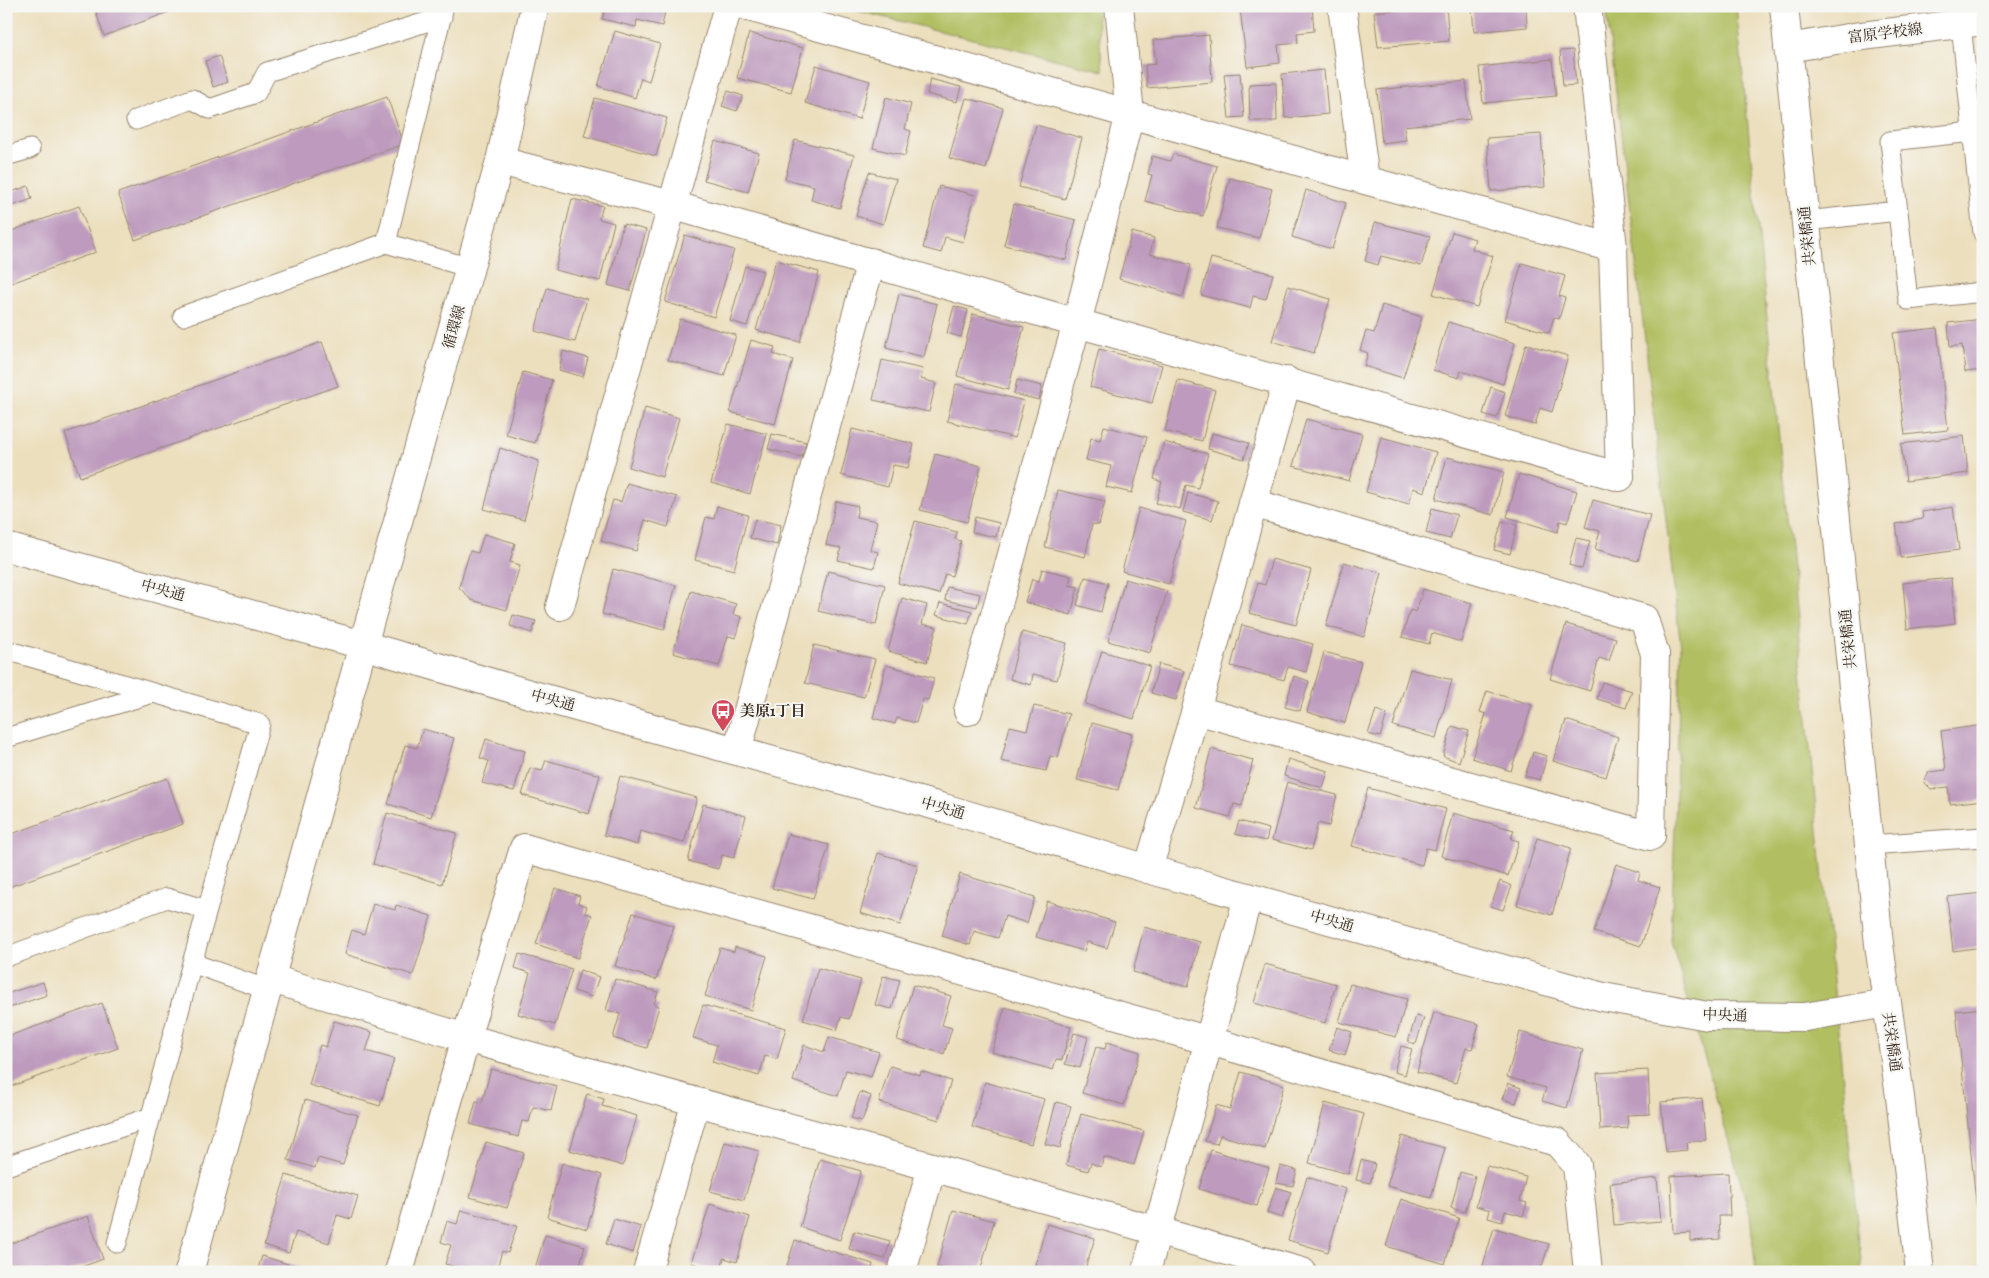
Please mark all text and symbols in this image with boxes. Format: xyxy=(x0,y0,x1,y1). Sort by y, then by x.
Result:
street label: 富原学校線 xyxy=(1847,19,1923,47)
street label: 共栄橋通 xyxy=(1794,205,1820,267)
street label: 循環線 xyxy=(438,303,470,351)
street label: 中央通 xyxy=(139,575,187,605)
street label: 共栄橋通 xyxy=(1835,608,1861,670)
street label: 中央通 xyxy=(529,685,577,715)
bus stop icon: 美原1丁目 xyxy=(710,698,736,732)
place label: 美原1丁目 xyxy=(740,701,805,721)
street label: 中央通 xyxy=(919,792,967,824)
street label: 中央通 xyxy=(1308,905,1356,937)
street label: 中央通 xyxy=(1702,1004,1748,1026)
street label: 共栄橋通 xyxy=(1878,1011,1906,1073)

